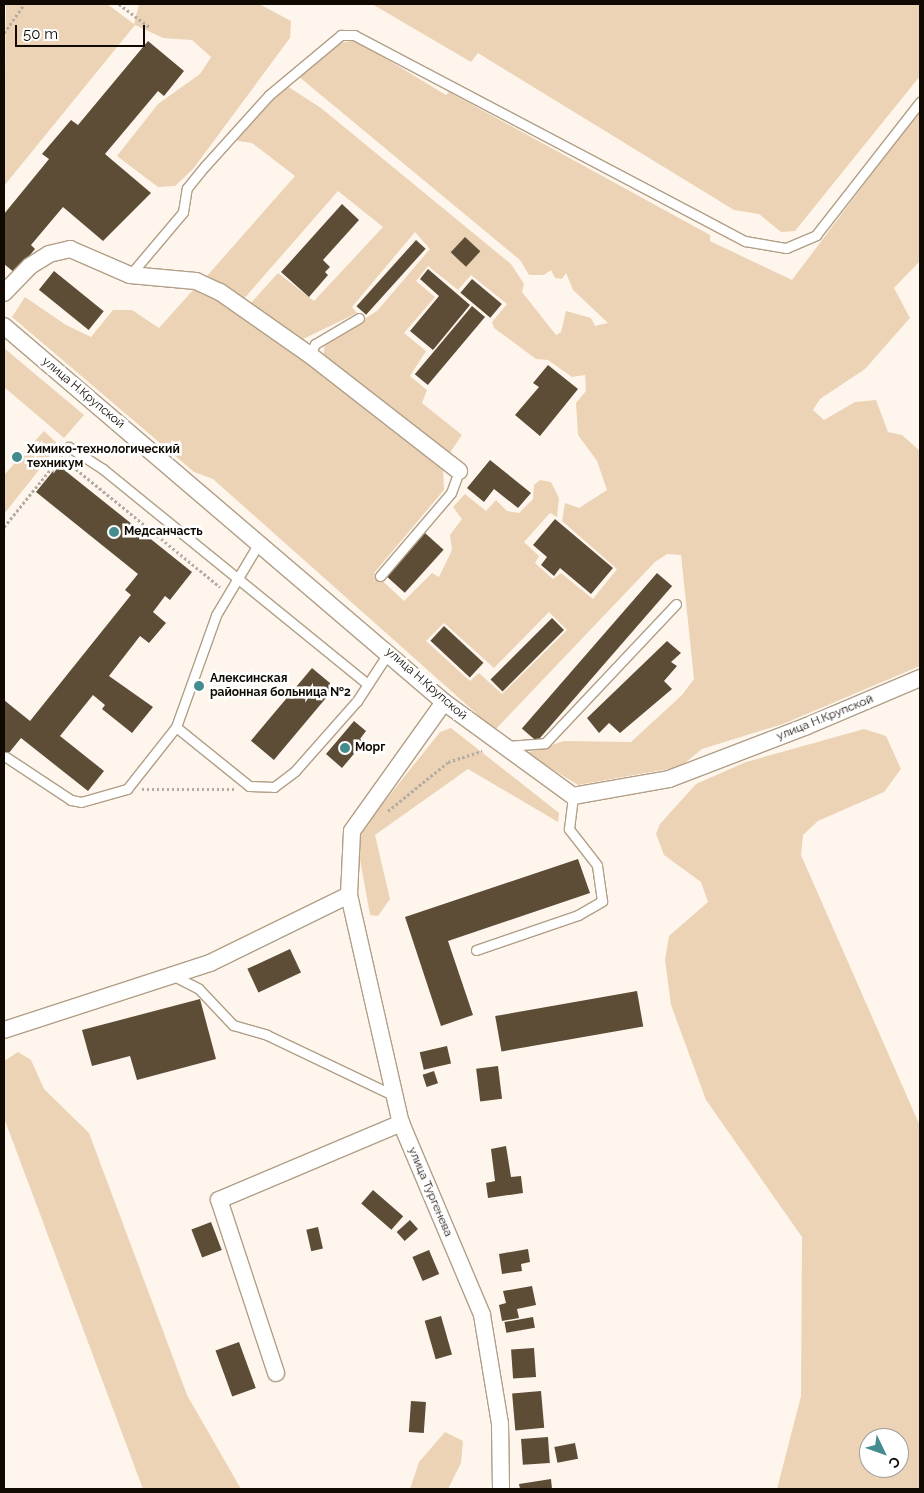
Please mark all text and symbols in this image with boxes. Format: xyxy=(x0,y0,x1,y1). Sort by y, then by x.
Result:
scale bar xyxy=(18,15,148,47)
text: 50 m xyxy=(23,25,58,43)
street label: улица Н.Крупской xyxy=(39,354,127,432)
place label: Химико-технологический техникум xyxy=(27,443,180,471)
marker: Химико-технологический техникум xyxy=(11,451,23,463)
place label: Медсанчасть xyxy=(124,525,203,539)
marker: Медсанчасть xyxy=(108,526,120,538)
street label: улица Н.Крупской xyxy=(382,645,470,723)
place label: Алексинская районная больница №2 xyxy=(210,672,351,700)
marker: Алексинская районная больница №2 xyxy=(192,679,206,693)
street label: улица Н.Крупской xyxy=(775,692,875,744)
place label: Морг xyxy=(355,741,385,755)
marker: Морг xyxy=(339,742,351,754)
street label: улица Тургенева xyxy=(405,1145,455,1239)
north arrow xyxy=(859,1428,909,1478)
text: С xyxy=(885,1453,904,1471)

